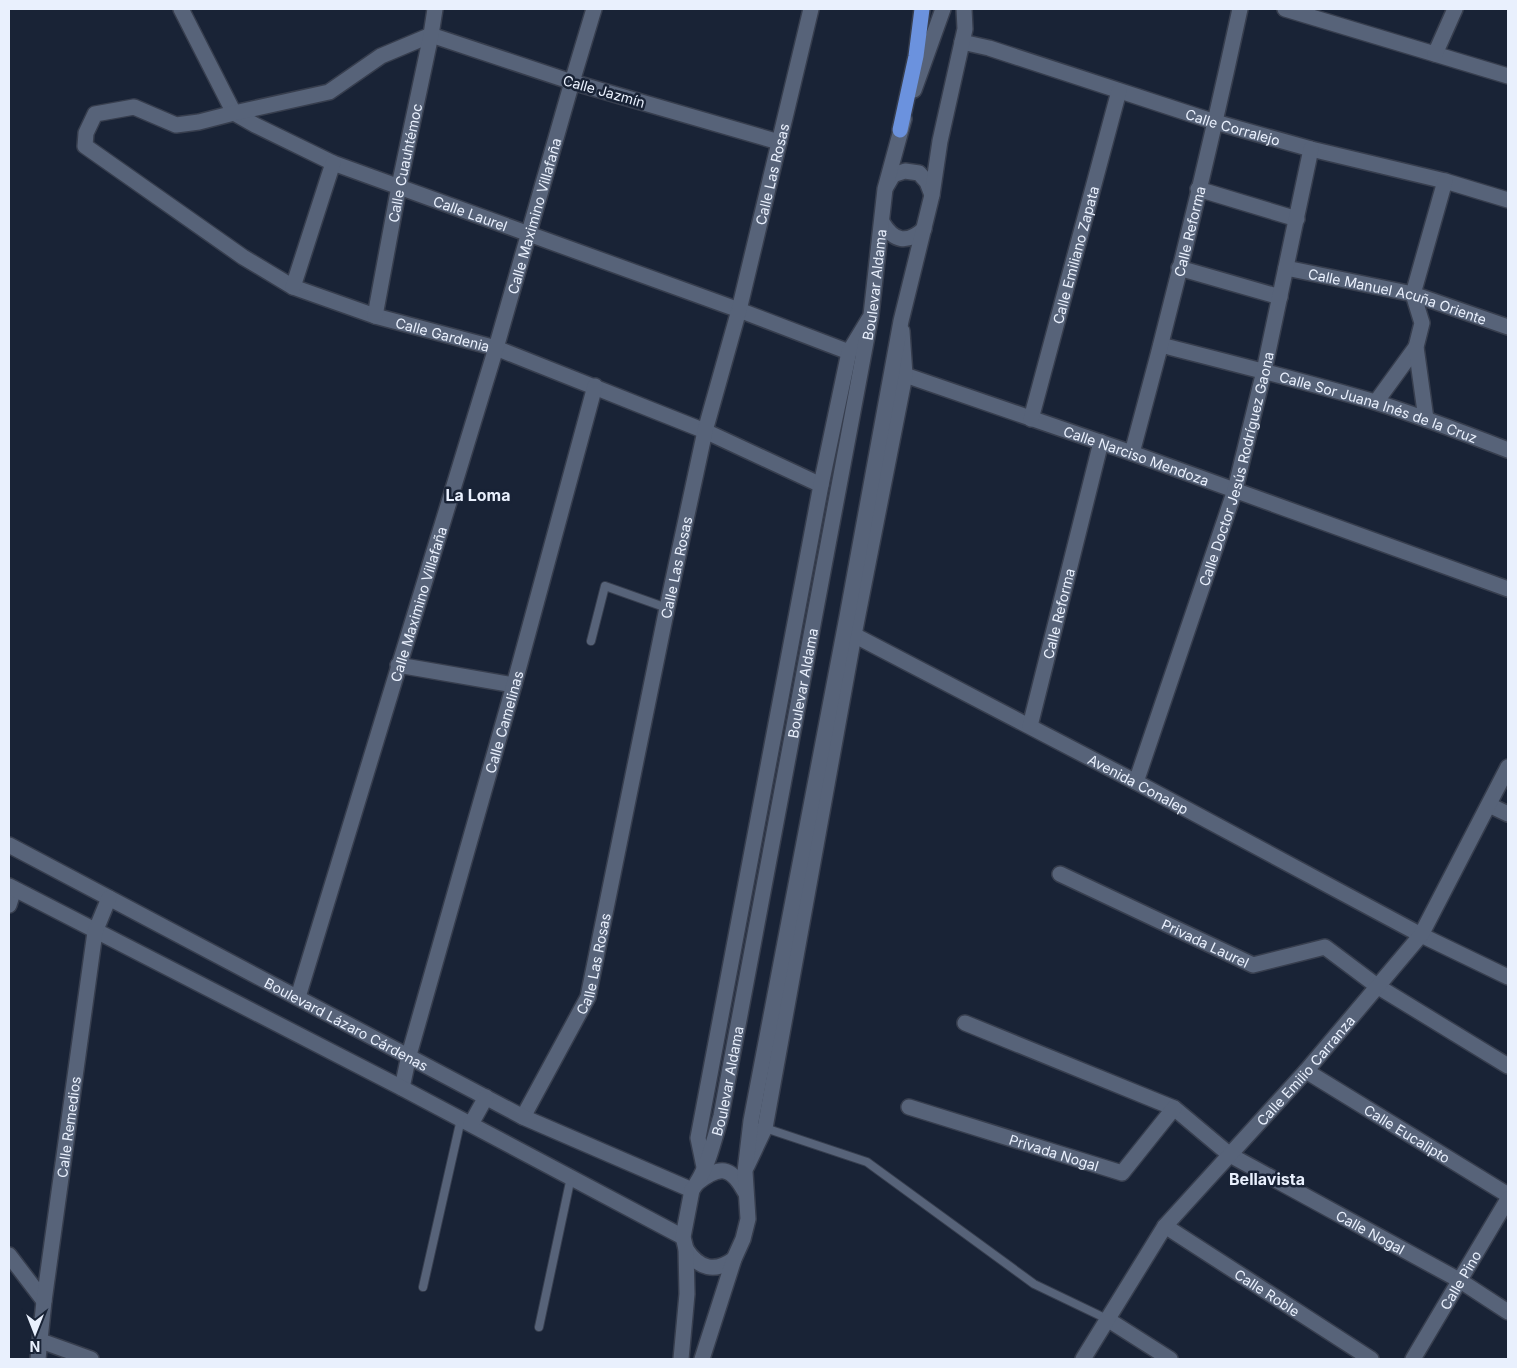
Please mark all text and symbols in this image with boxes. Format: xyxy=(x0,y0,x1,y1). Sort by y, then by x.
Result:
street label: Calle Jazmín xyxy=(561,71,647,111)
street label: Calle Cuauhtémoc xyxy=(384,102,425,224)
street label: Calle Corralejo xyxy=(1184,104,1282,148)
street label: Calle Las Rosas xyxy=(751,121,792,227)
street label: Calle Maximino Villafaña xyxy=(503,136,564,296)
street label: Calle Emiliano Zapata xyxy=(1048,184,1102,326)
street label: Calle Reforma xyxy=(1170,184,1208,278)
street label: Calle Laurel xyxy=(431,192,510,234)
street label: Boulevar Aldama xyxy=(858,228,889,341)
street label: Calle Manuel Acuña Oriente xyxy=(1307,264,1489,327)
street label: Calle Gardenia xyxy=(394,313,492,354)
street label: Calle Doctor Jesús Rodríguez Gaona xyxy=(1195,350,1276,588)
street label: Calle Sor Juana Inés de la Cruz xyxy=(1278,367,1480,446)
street label: Calle Narciso Mendoza xyxy=(1062,422,1212,489)
district label: La Loma xyxy=(446,485,510,505)
street label: Calle Las Rosas xyxy=(657,515,695,620)
street label: Calle Maximino Villafaña xyxy=(386,524,450,684)
street label: Calle Reforma xyxy=(1039,566,1078,661)
street label: Boulevar Aldama xyxy=(783,627,821,739)
street label: Calle Camelinas xyxy=(481,669,526,775)
street label: Avenida Conalep xyxy=(1085,750,1192,817)
street label: Calle Las Rosas xyxy=(572,911,613,1017)
street label: Privada Laurel xyxy=(1159,915,1252,971)
street label: Boulevard Lázaro Cárdenas xyxy=(262,973,431,1074)
street label: Calle Emilio Carranza xyxy=(1252,1012,1358,1129)
street label: Boulevar Aldama xyxy=(707,1025,746,1138)
street label: Calle Remedios xyxy=(53,1075,83,1179)
street label: Calle Eucalipto xyxy=(1361,1100,1454,1166)
street label: Privada Nogal xyxy=(1007,1130,1101,1174)
district label: Bellavista xyxy=(1229,1169,1305,1189)
street label: Calle Nogal xyxy=(1333,1206,1408,1257)
street label: Calle Pino xyxy=(1436,1247,1484,1313)
street label: Calle Roble xyxy=(1232,1265,1303,1319)
north arrow xyxy=(10,1308,60,1358)
text: N xyxy=(30,1338,40,1355)

